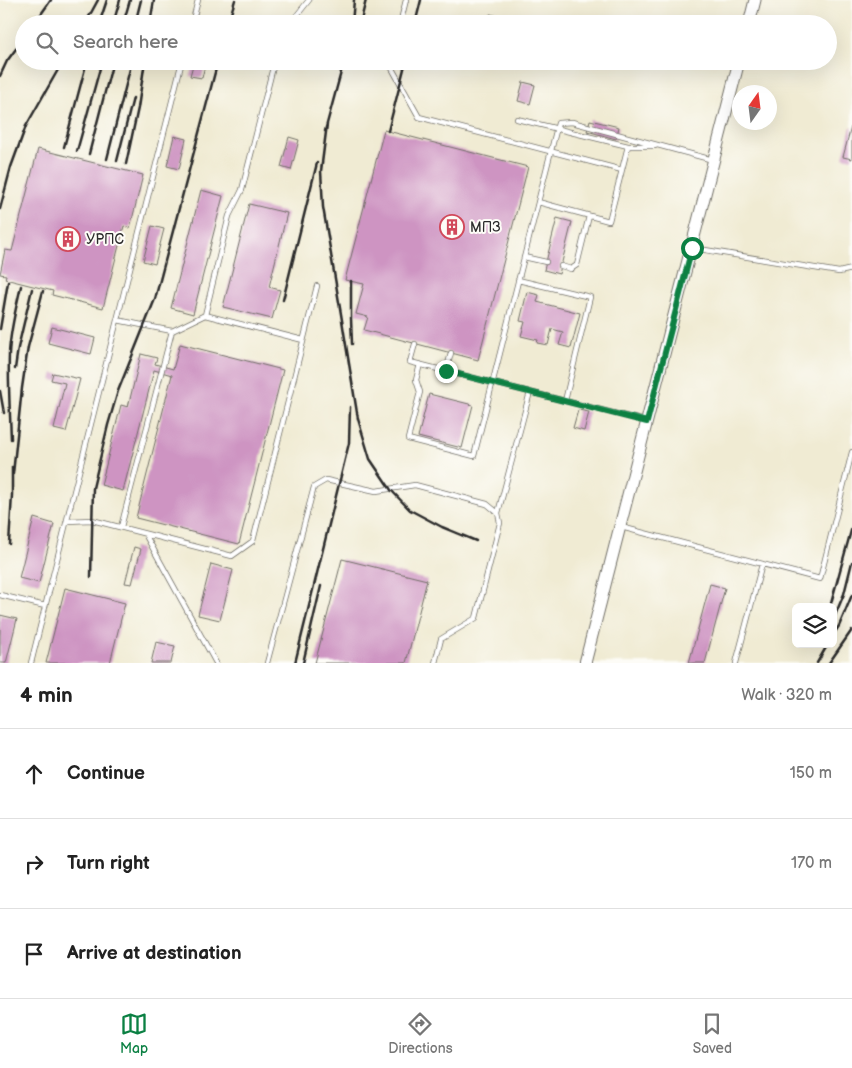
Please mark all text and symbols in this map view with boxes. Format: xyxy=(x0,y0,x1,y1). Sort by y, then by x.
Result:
search box xyxy=(15,15,837,70)
icon: search xyxy=(33,29,61,57)
text: Search here xyxy=(73,31,178,54)
north arrow xyxy=(732,85,777,130)
building icon: МПЗ xyxy=(439,214,465,240)
place label: МПЗ xyxy=(470,219,500,236)
building icon: УРПС xyxy=(55,226,81,252)
place label: УРПС xyxy=(86,231,124,248)
route start xyxy=(681,237,704,260)
route end xyxy=(435,360,458,383)
map controls xyxy=(792,603,837,648)
button: layers xyxy=(792,603,837,648)
text: 4 min xyxy=(20,683,73,708)
text: Walk · 320 m xyxy=(741,686,832,705)
icon: ahead xyxy=(20,760,48,788)
text: Continue xyxy=(67,762,145,785)
text: 150 m xyxy=(790,764,832,783)
icon: right xyxy=(20,850,48,878)
text: Turn right xyxy=(67,852,150,875)
text: 170 m xyxy=(791,854,832,873)
icon: arrive xyxy=(20,940,48,968)
text: Arrive at destination xyxy=(67,942,242,965)
tab: Map xyxy=(120,1010,148,1057)
tab: Directions xyxy=(388,1010,453,1057)
tab: Saved xyxy=(693,1010,732,1057)

